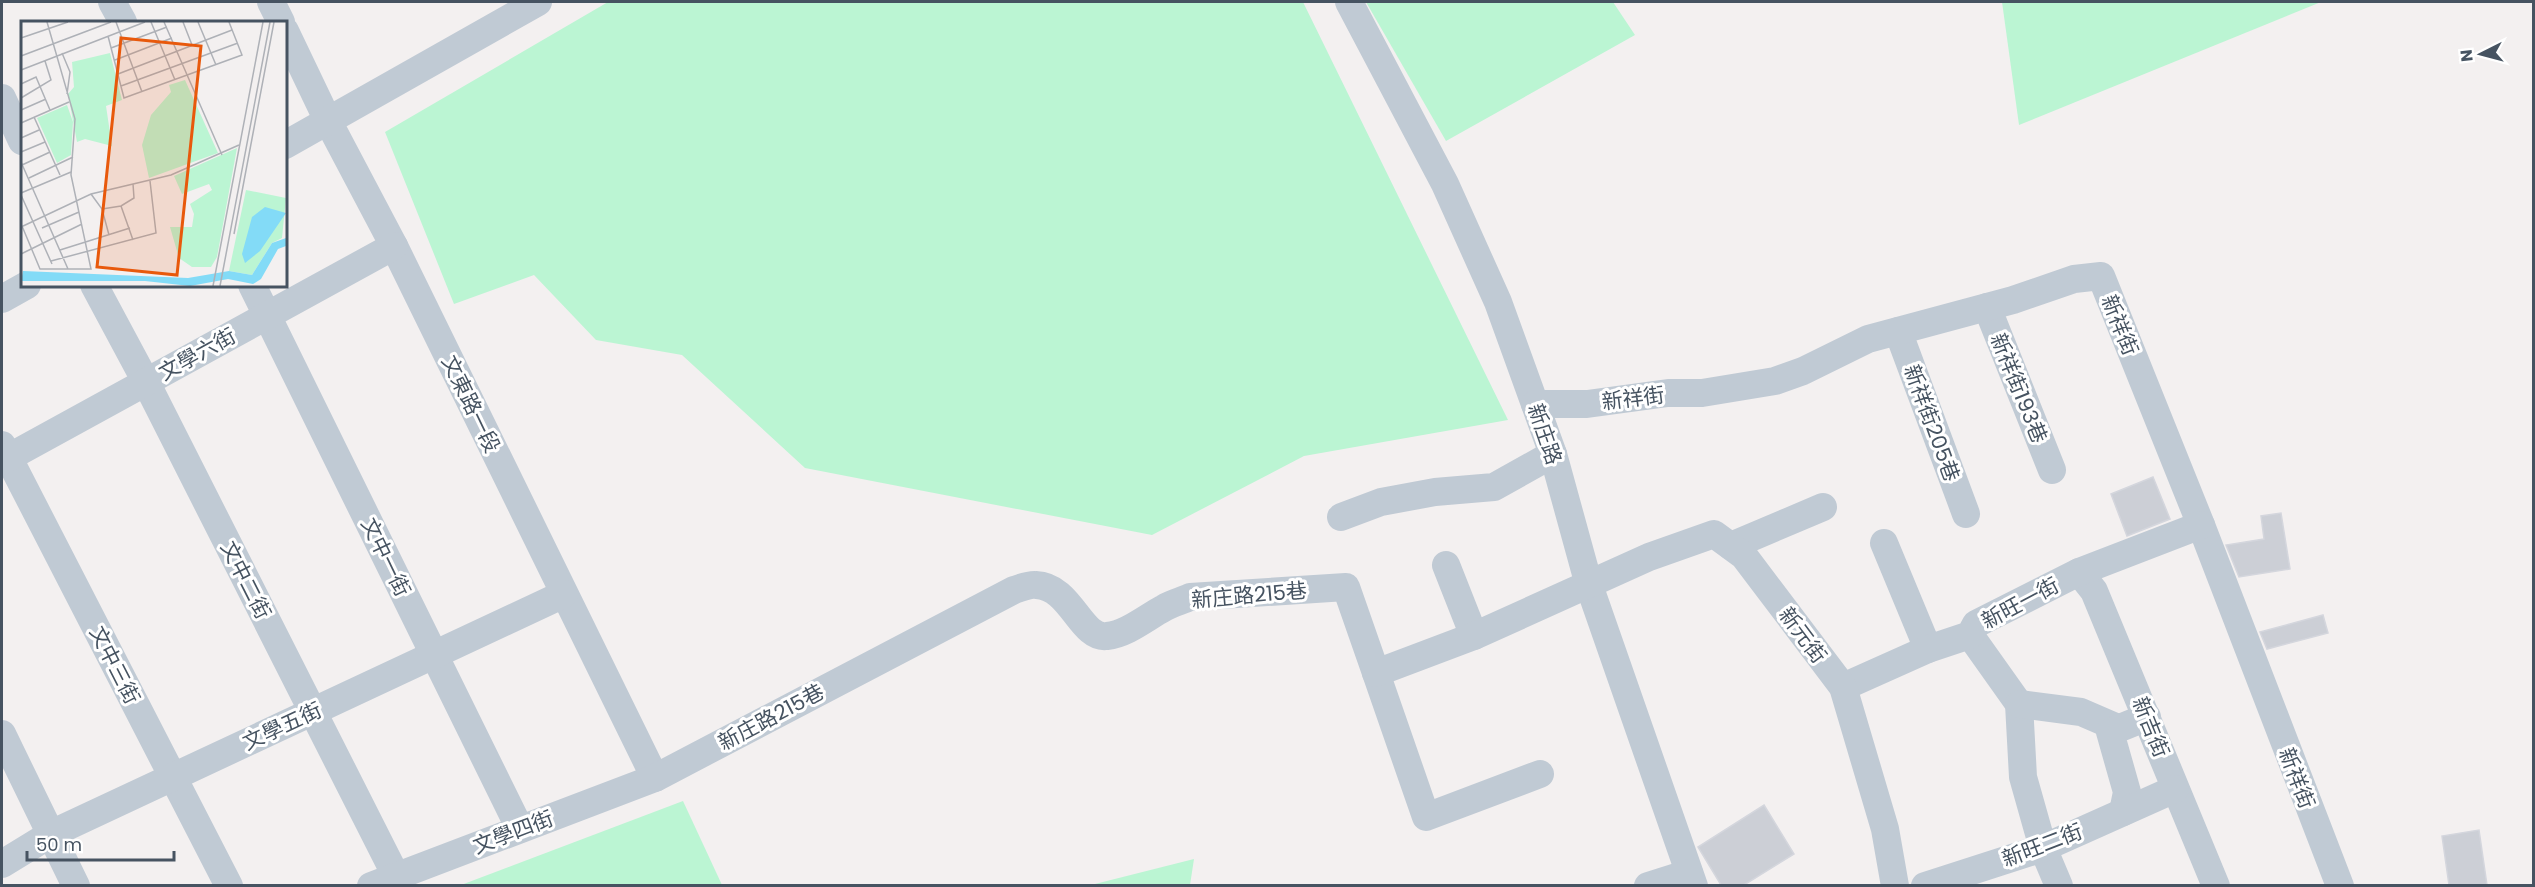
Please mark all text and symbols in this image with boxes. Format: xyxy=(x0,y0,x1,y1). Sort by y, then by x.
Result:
inset map xyxy=(21,21,286,286)
north arrow xyxy=(2451,24,2511,84)
text: N xyxy=(2455,48,2479,63)
street label: 新祥街 xyxy=(2095,290,2145,360)
street label: 文學六街 xyxy=(153,321,241,387)
street label: 新祥街193巷 xyxy=(1984,329,2054,447)
street label: 文東路一段 xyxy=(435,350,507,458)
street label: 新祥街205巷 xyxy=(1897,361,1967,485)
street label: 新祥街 xyxy=(1600,380,1666,416)
street label: 新庄路 xyxy=(1521,399,1569,469)
street label: 文中一街 xyxy=(355,513,417,601)
street label: 文中二街 xyxy=(214,536,278,624)
street label: 新旺一街 xyxy=(1976,570,2064,636)
street label: 新庄路215巷 xyxy=(1190,576,1308,614)
street label: 新元街 xyxy=(1772,601,1834,669)
street label: 文中三街 xyxy=(83,621,147,709)
street label: 新庄路215巷 xyxy=(713,677,829,757)
street label: 新吉街 xyxy=(2126,692,2176,762)
street label: 文學五街 xyxy=(238,695,326,757)
street label: 新祥街 xyxy=(2272,743,2322,813)
street label: 文學四街 xyxy=(469,803,557,861)
street label: 新旺二街 xyxy=(1998,816,2086,874)
scale bar xyxy=(27,824,174,862)
text: 50 m xyxy=(36,832,82,857)

